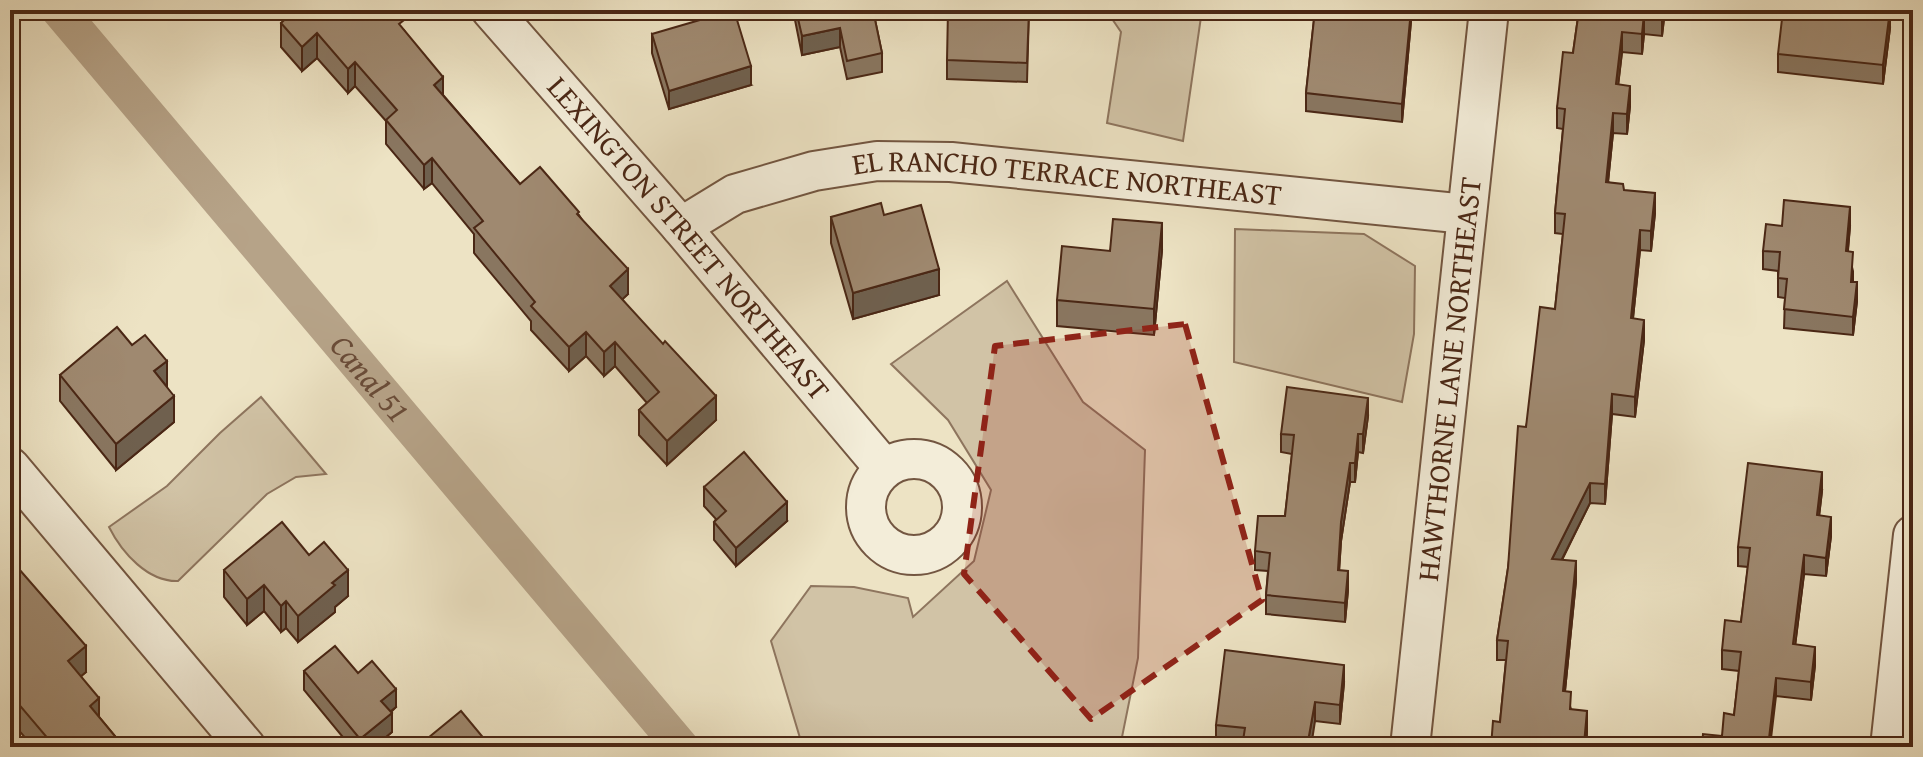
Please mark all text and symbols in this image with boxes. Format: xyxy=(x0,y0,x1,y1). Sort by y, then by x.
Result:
street label: LEXINGTON STREET NORTHEAST xyxy=(537,66,841,410)
street label: EL RANCHO TERRACE NORTHEAST xyxy=(849,137,1284,216)
street label: HAWTHORNE LANE NORTHEAST xyxy=(1405,175,1492,583)
water label: Canal 51 xyxy=(319,324,421,432)

